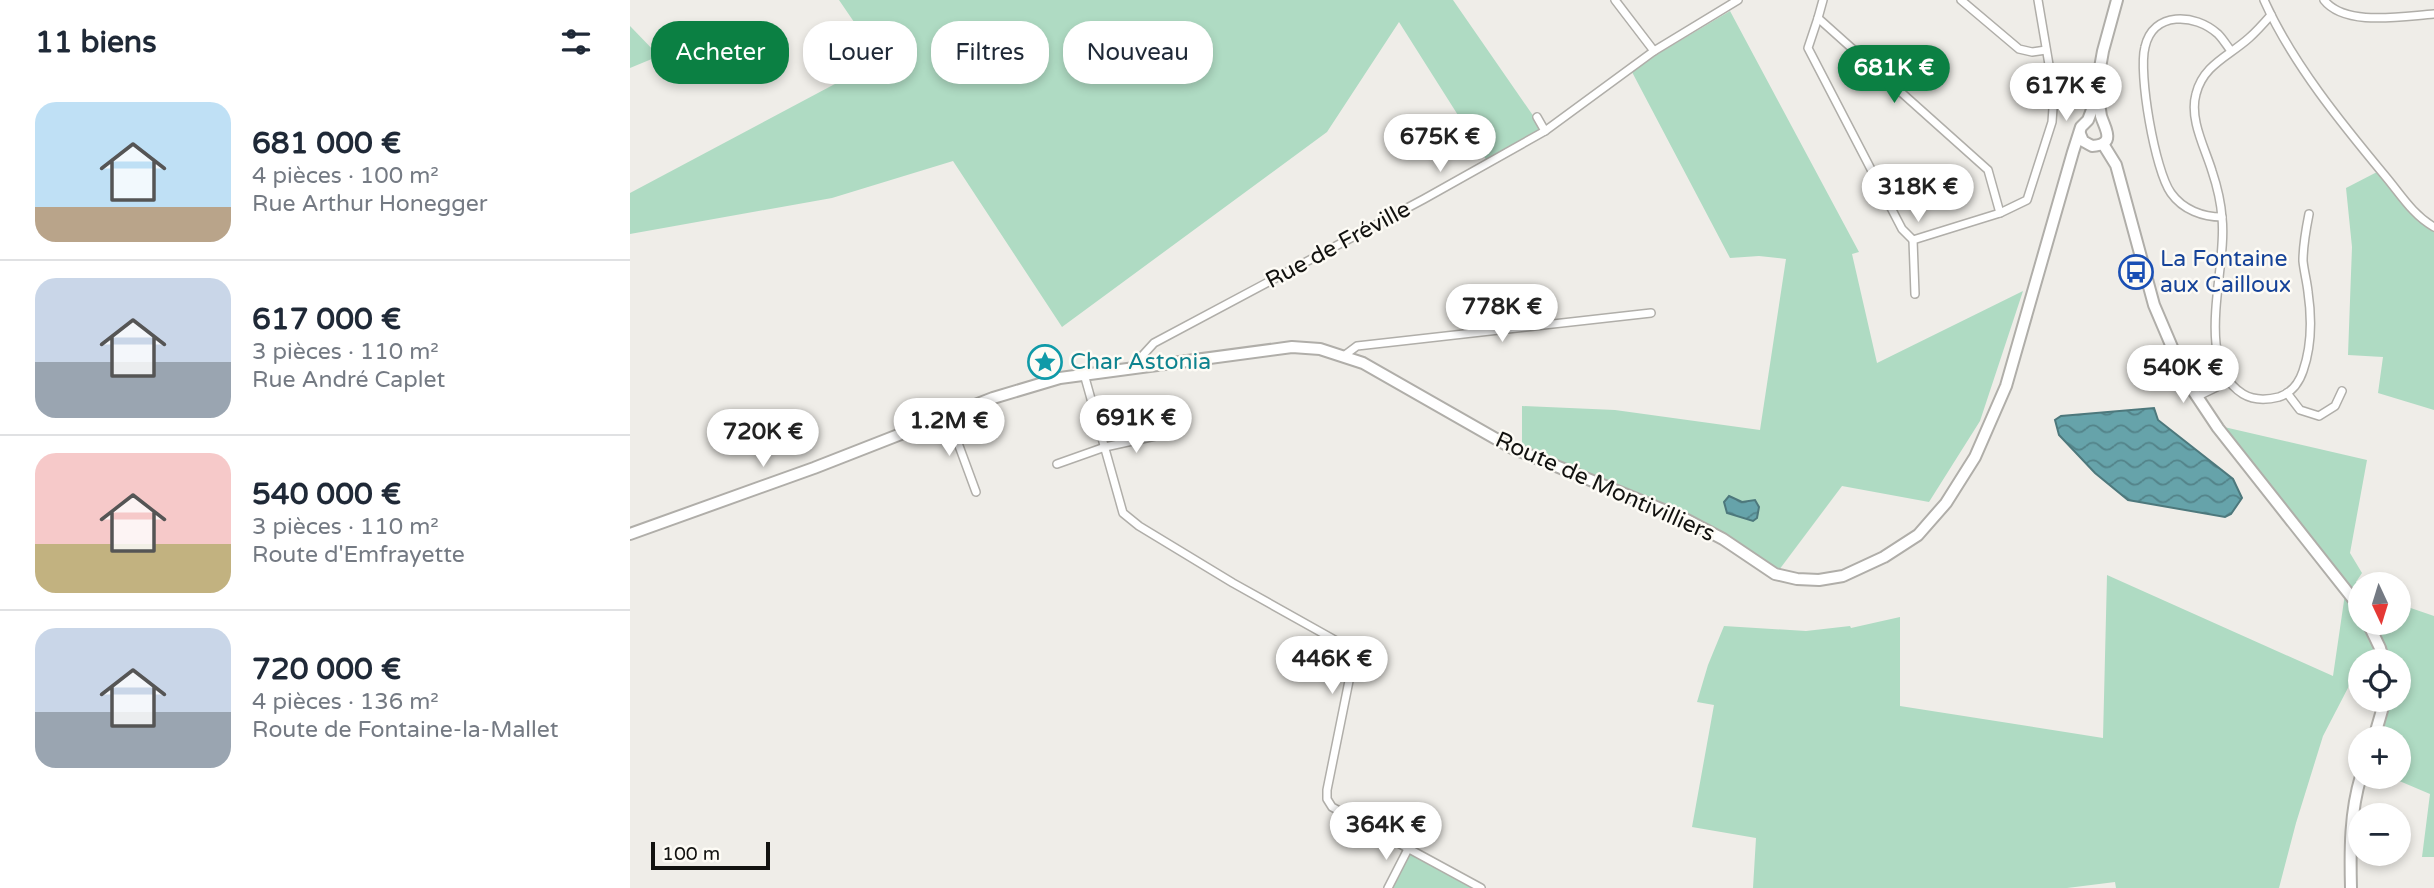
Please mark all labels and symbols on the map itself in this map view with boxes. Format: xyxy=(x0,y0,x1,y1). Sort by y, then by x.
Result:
pin: 681K € xyxy=(1837,46,1951,105)
pin: 617K € xyxy=(2009,64,2123,123)
pin: 675K € xyxy=(1383,114,1497,174)
pin: 318K € xyxy=(1861,164,1975,224)
street label: Rue de Fréville xyxy=(1261,195,1415,295)
place label: La Fontaine aux Cailloux xyxy=(2160,245,2291,299)
bus stop icon: La Fontaine aux Cailloux xyxy=(2117,253,2155,291)
pin: 778K € xyxy=(1445,284,1559,344)
place icon: Char Astonia xyxy=(1026,343,1064,381)
pin: 540K € xyxy=(2126,346,2240,405)
place label: Char Astonia xyxy=(1070,348,1211,376)
pin: 691K € xyxy=(1079,396,1193,455)
pin: 1.2M € xyxy=(892,398,1006,458)
pin: 720K € xyxy=(706,410,820,469)
street label: Route de Montivilliers xyxy=(1491,426,1719,548)
north arrow xyxy=(2348,572,2412,635)
pin: 446K € xyxy=(1275,636,1389,696)
pin: 364K € xyxy=(1329,802,1443,862)
scale bar xyxy=(651,839,770,871)

